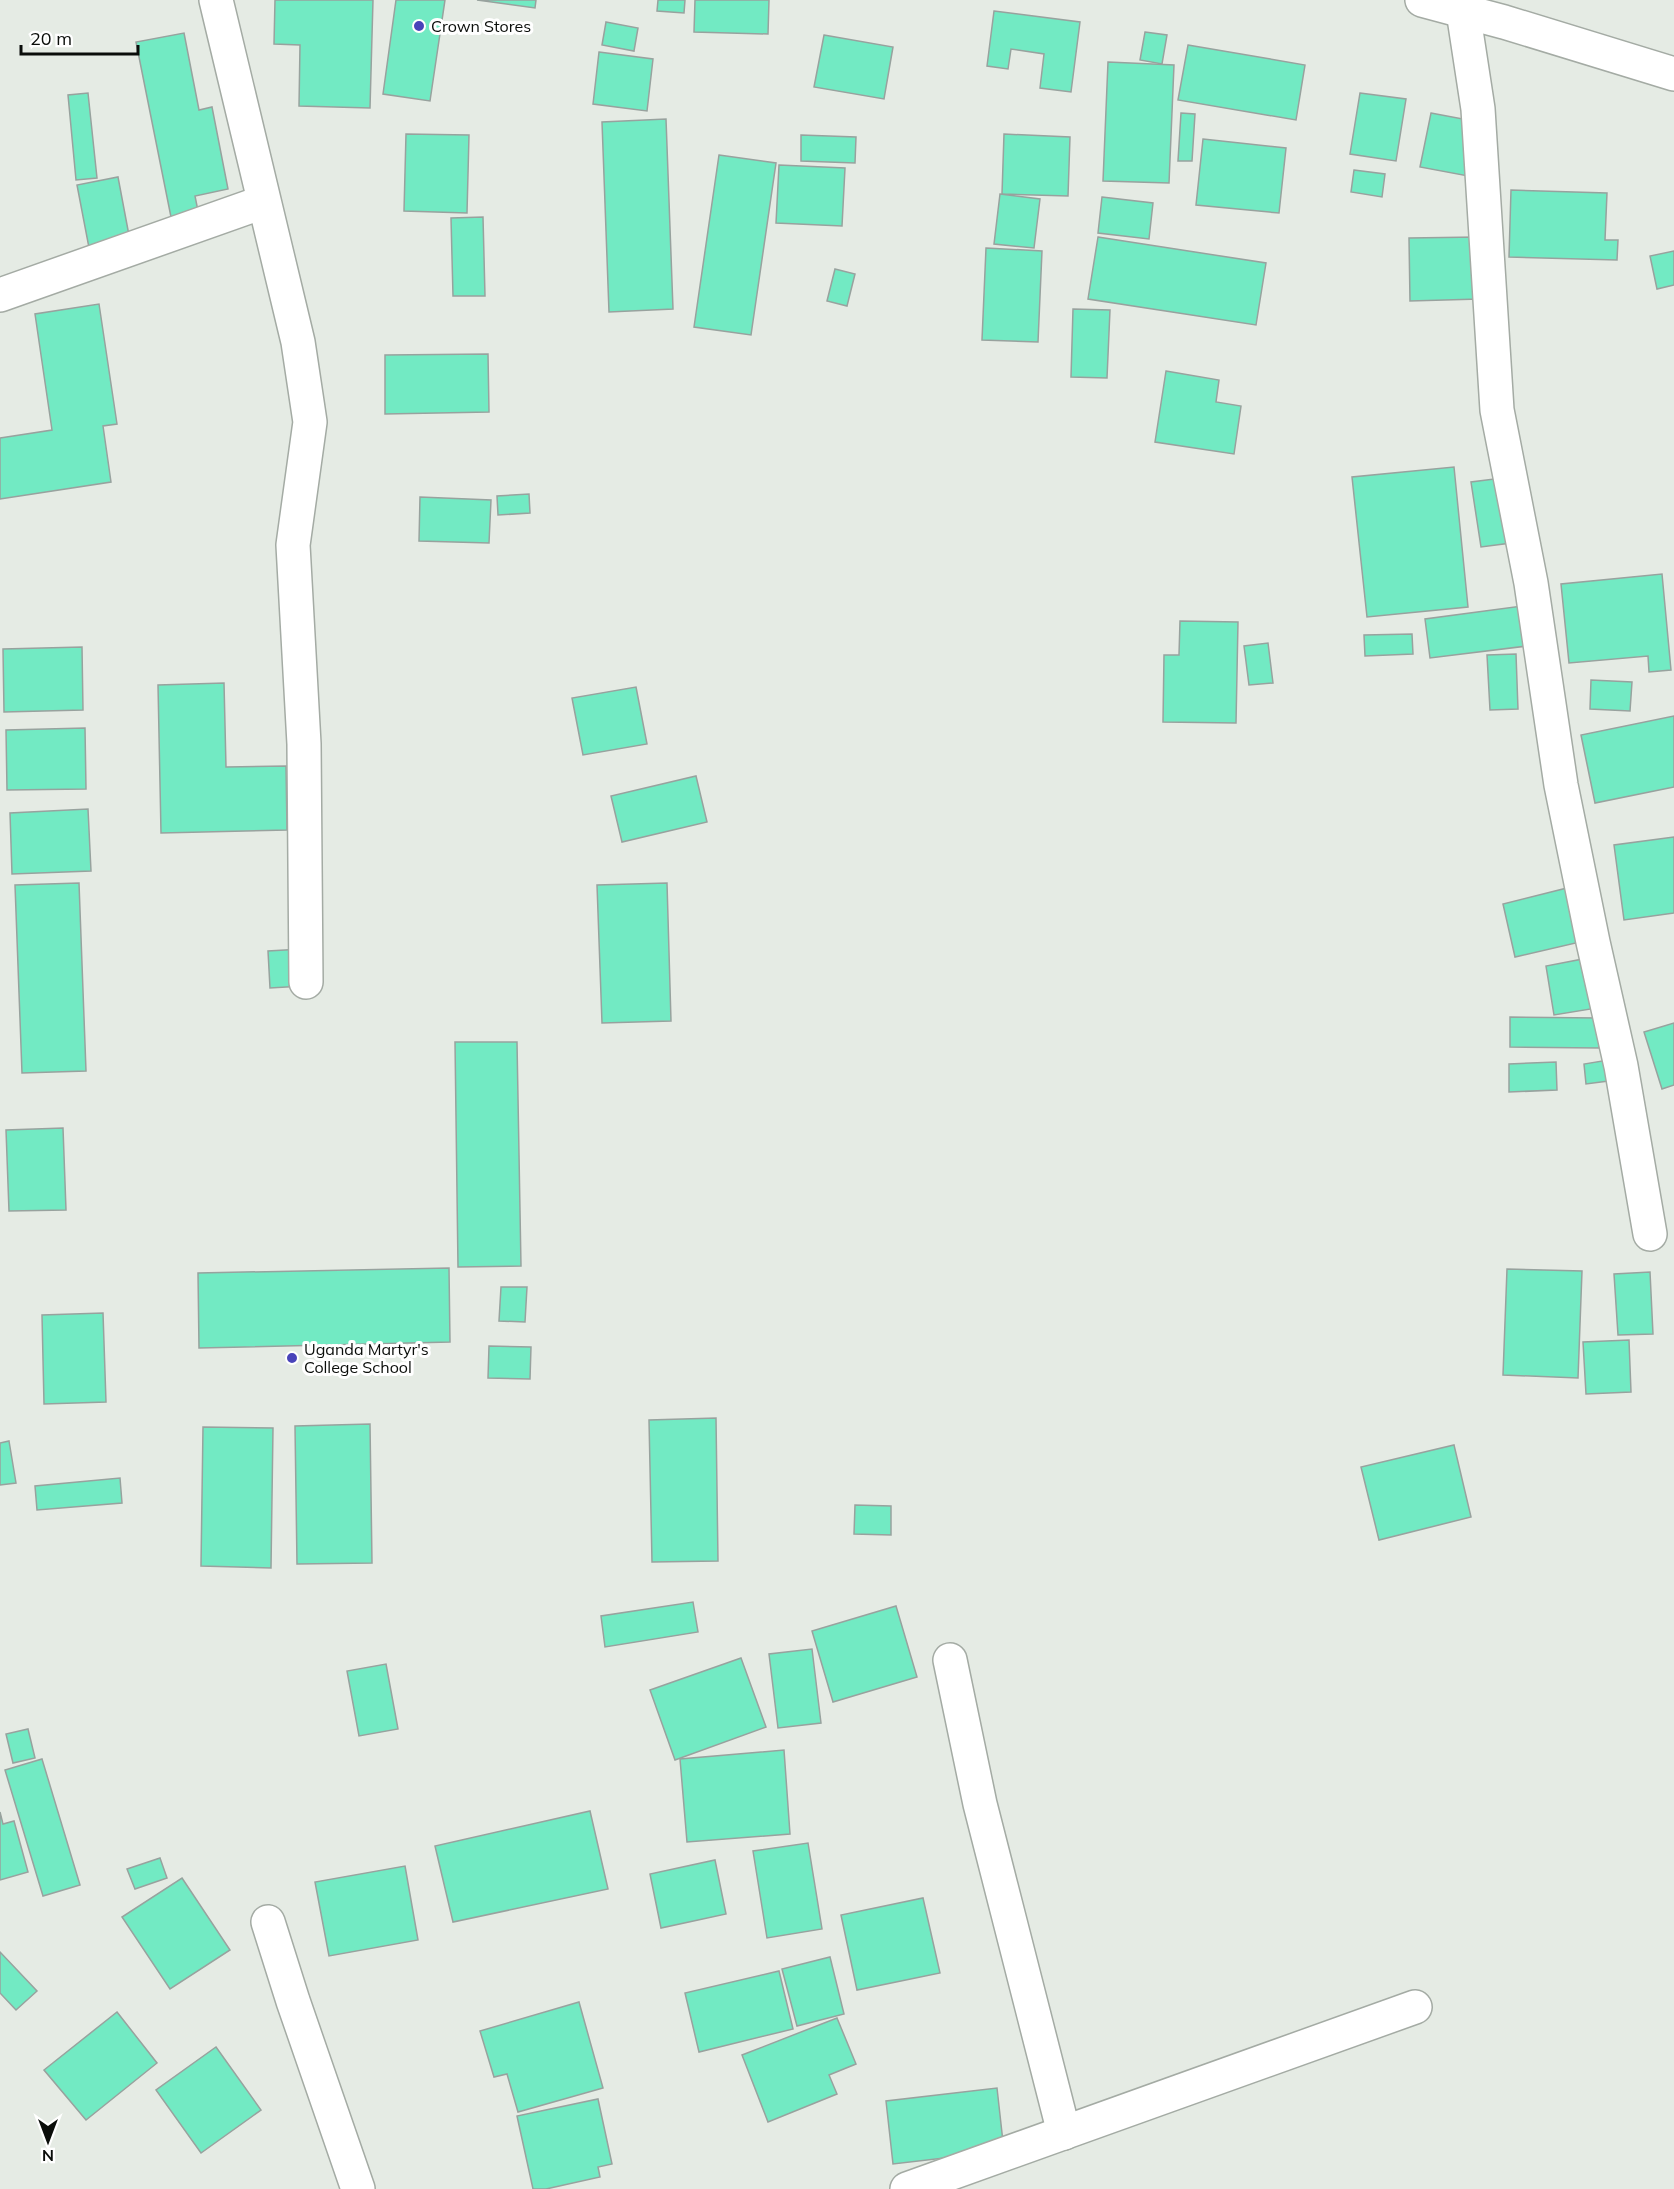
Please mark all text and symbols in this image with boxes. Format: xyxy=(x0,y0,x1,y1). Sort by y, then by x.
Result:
place label: Crown Stores xyxy=(431,16,531,36)
scale bar xyxy=(21,18,138,56)
marker: Crown Stores xyxy=(412,19,426,33)
text: 20 m xyxy=(30,27,72,50)
place label: Uganda Martyr's College School xyxy=(304,1339,429,1377)
marker: Uganda Martyr's College School xyxy=(285,1351,299,1365)
north arrow xyxy=(18,2111,78,2171)
text: N xyxy=(42,2146,54,2166)

